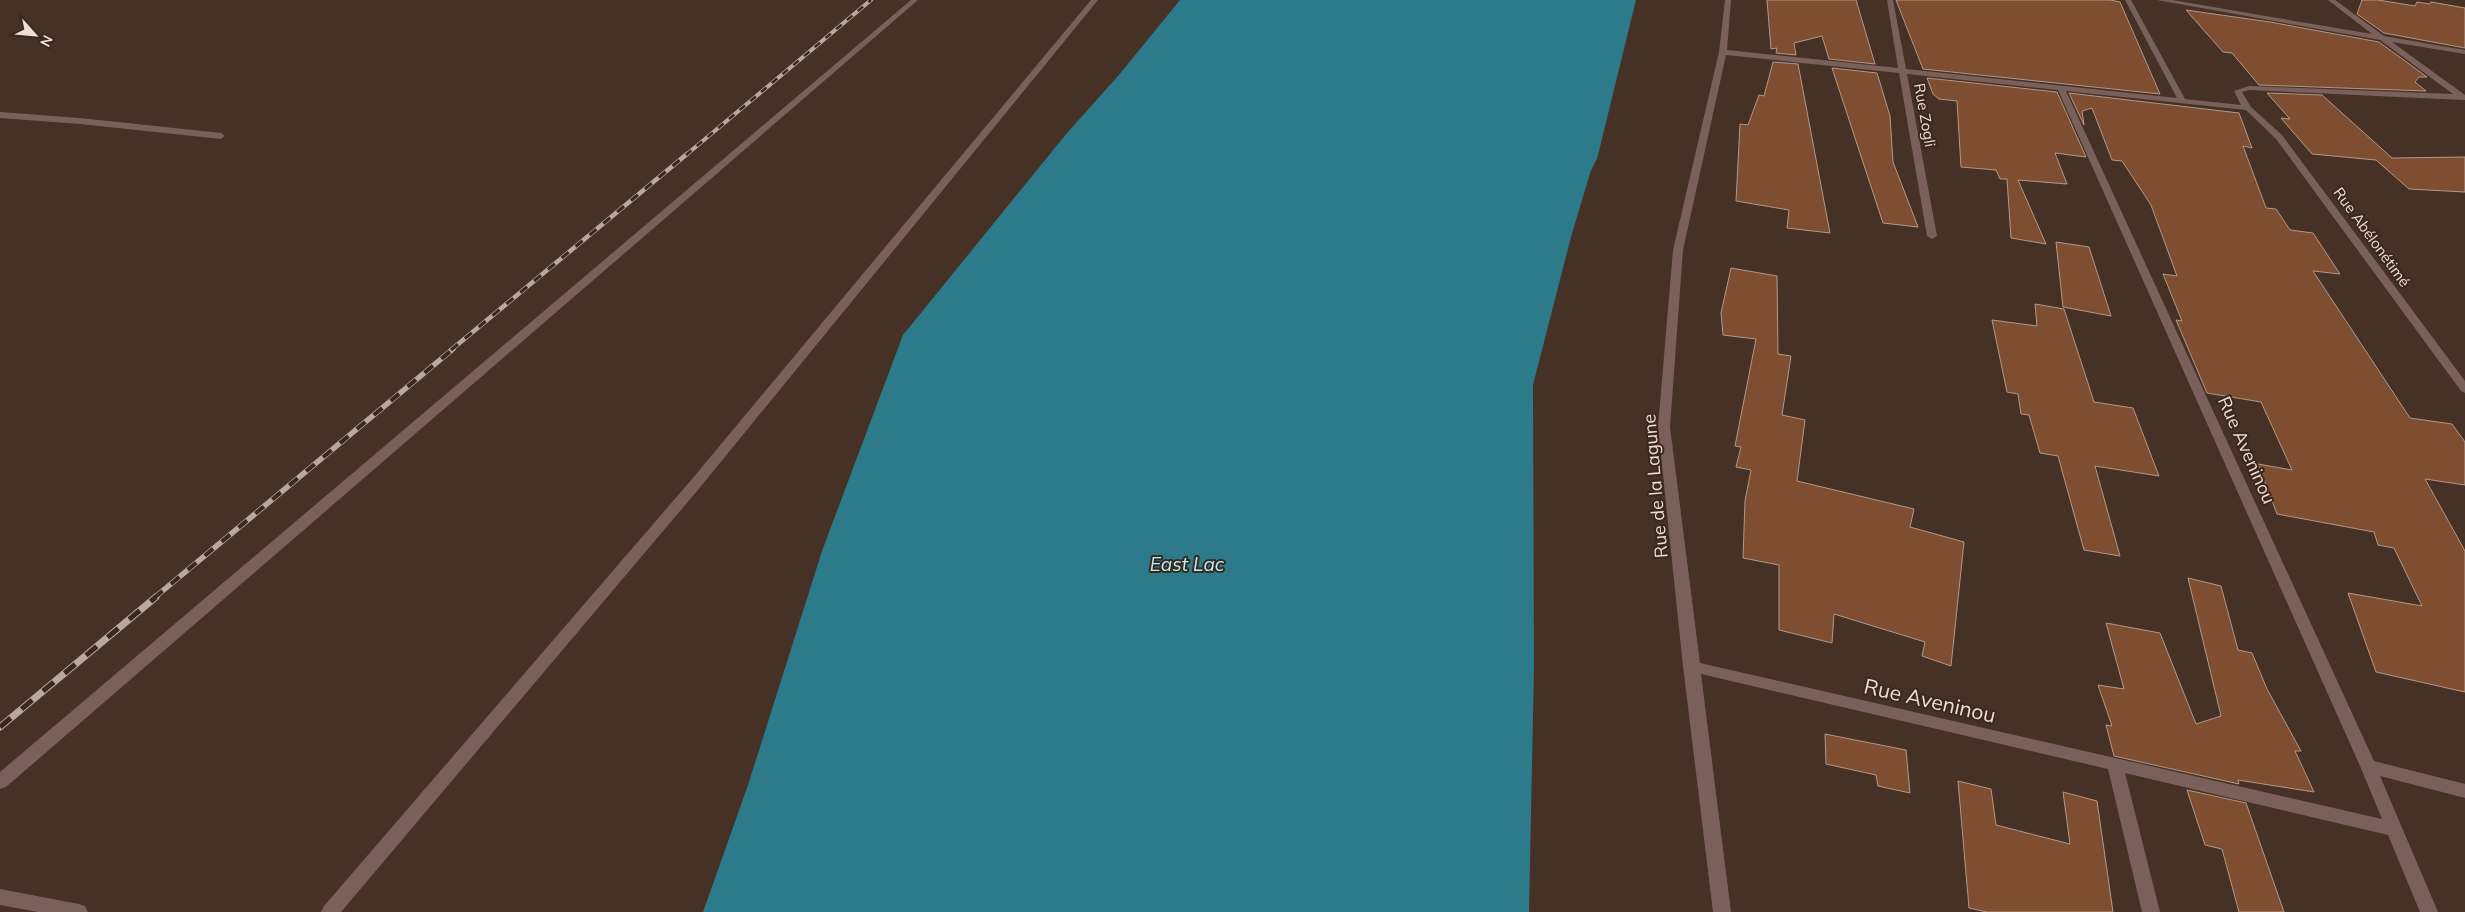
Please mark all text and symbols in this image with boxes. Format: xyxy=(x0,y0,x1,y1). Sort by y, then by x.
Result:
north arrow xyxy=(10,10,60,60)
text: N xyxy=(36,32,57,50)
street label: Rue Zogli xyxy=(1910,82,1940,148)
street label: Rue Abélonétimé xyxy=(2329,183,2415,291)
street label: Rue Aveninou xyxy=(2213,393,2281,507)
street label: Rue de la Lagune xyxy=(1637,413,1673,559)
water label: East Lac xyxy=(1150,552,1225,576)
street label: Rue Aveninou xyxy=(1862,672,1998,728)

